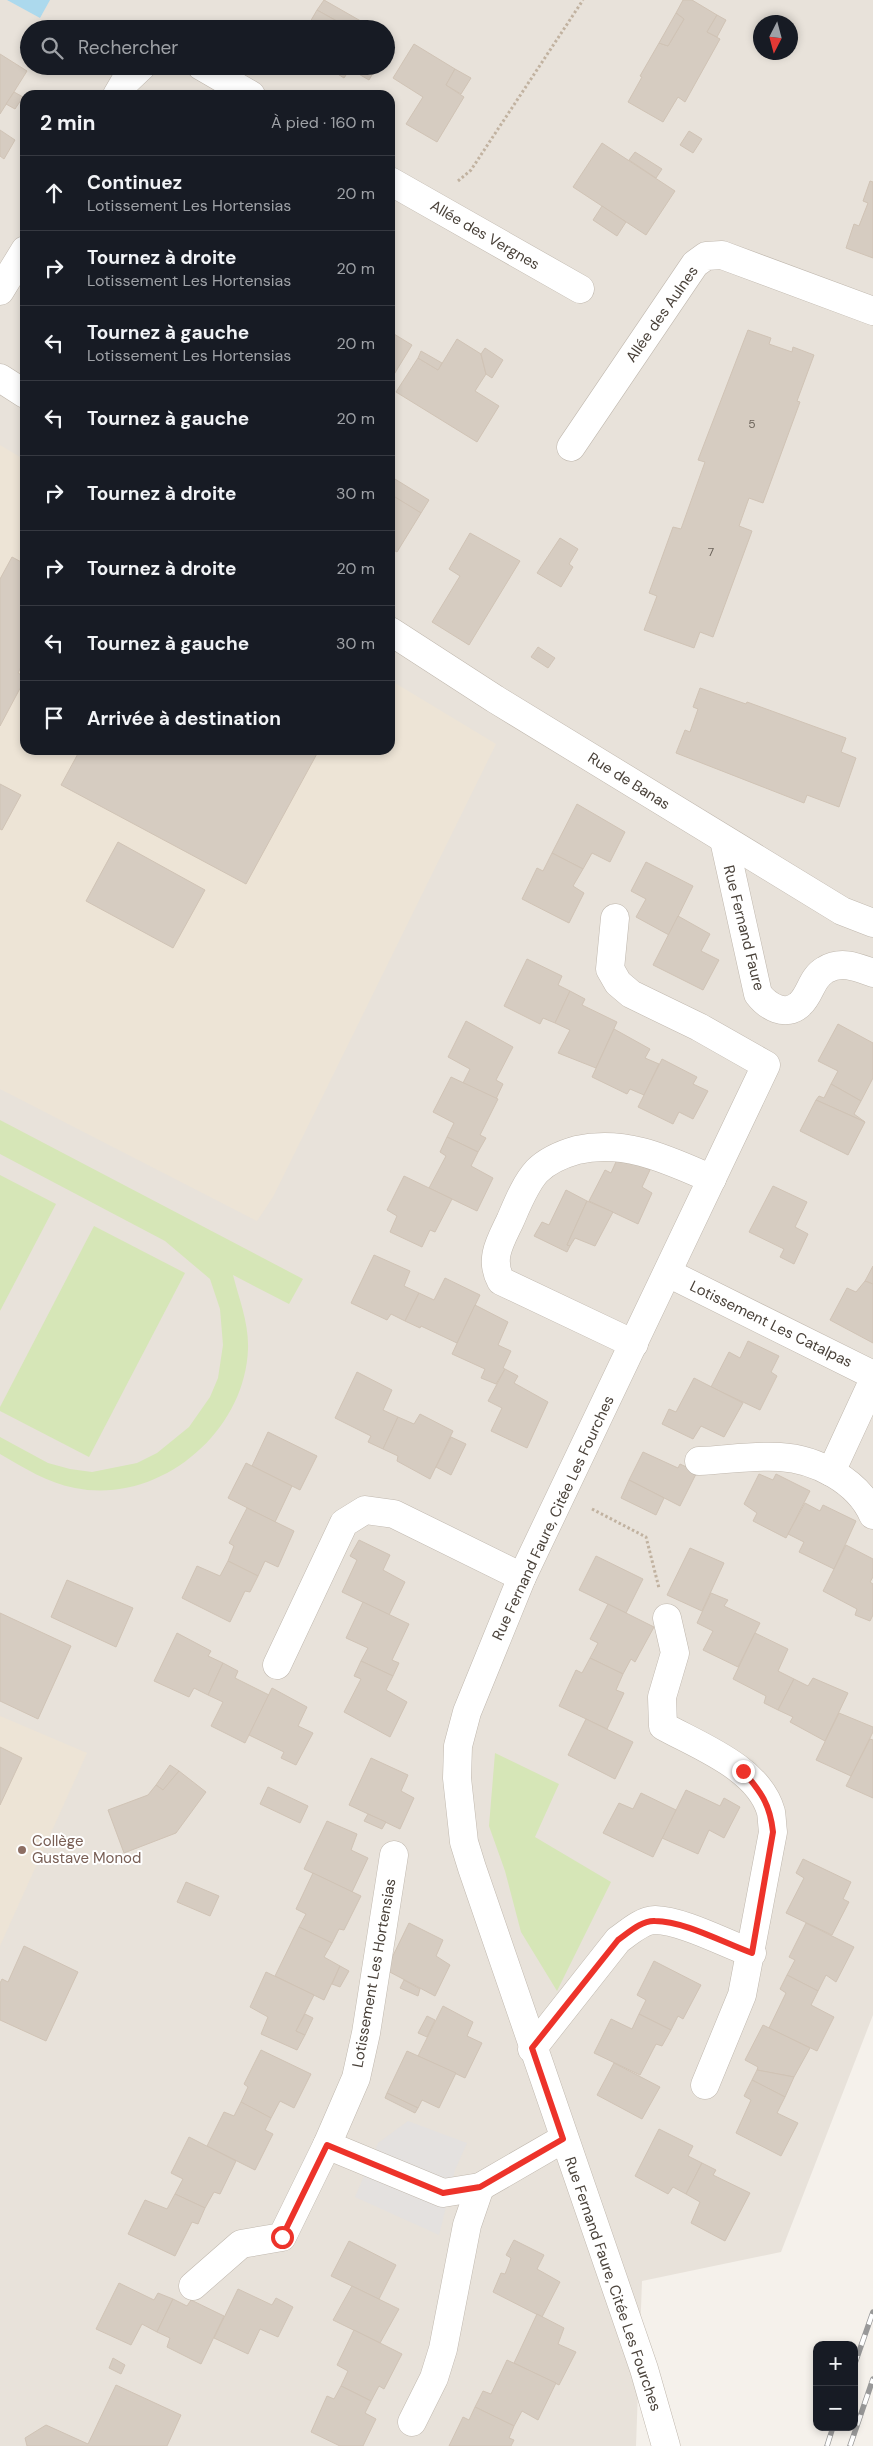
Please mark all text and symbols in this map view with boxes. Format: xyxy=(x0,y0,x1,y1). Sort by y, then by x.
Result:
north arrow xyxy=(753,15,798,60)
search box xyxy=(20,20,395,75)
icon: search xyxy=(38,34,66,62)
text: Rechercher xyxy=(78,35,178,60)
text: 2 min xyxy=(40,109,96,137)
text: À pied · 160 m xyxy=(271,112,375,133)
text: Continuez xyxy=(87,170,182,195)
icon: ahead xyxy=(40,179,68,207)
text: 20 m xyxy=(336,183,375,204)
text: Lotissement Les Hortensias xyxy=(87,195,291,216)
street label: Allée des Vergnes xyxy=(427,196,543,274)
text: Tournez à droite xyxy=(87,245,237,270)
icon: right xyxy=(40,254,68,282)
text: 20 m xyxy=(336,258,375,279)
street label: Allée des Aulnes xyxy=(621,262,703,366)
text: Lotissement Les Hortensias xyxy=(87,270,291,291)
text: Tournez à gauche xyxy=(87,320,249,345)
icon: left xyxy=(40,329,68,357)
text: 20 m xyxy=(336,333,375,354)
text: Lotissement Les Hortensias xyxy=(87,345,291,366)
icon: left xyxy=(40,404,68,432)
text: Tournez à gauche xyxy=(87,406,249,431)
text: 20 m xyxy=(336,408,375,429)
house number: 5 xyxy=(748,416,756,432)
icon: right xyxy=(40,479,68,507)
text: Tournez à droite xyxy=(87,481,237,506)
text: 30 m xyxy=(336,483,375,504)
house number: 7 xyxy=(708,544,714,560)
icon: right xyxy=(40,554,68,582)
text: Tournez à droite xyxy=(87,556,237,581)
text: 20 m xyxy=(336,558,375,579)
icon: left xyxy=(40,629,68,657)
text: Tournez à gauche xyxy=(87,631,249,656)
text: 30 m xyxy=(336,633,375,654)
icon: arrive xyxy=(40,704,68,732)
text: Arrivée à destination xyxy=(87,706,281,731)
street label: Rue de Banas xyxy=(584,748,674,814)
street label: Rue Fernand Faure xyxy=(719,863,769,993)
street label: Lotissement Les Catalpas xyxy=(686,1276,856,1372)
street label: Rue Fernand Faure, Citée Les Fourches xyxy=(487,1392,619,1644)
route end xyxy=(732,1760,755,1783)
place label: Collège Gustave Monod xyxy=(32,1831,141,1868)
marker: Collège Gustave Monod xyxy=(16,1844,28,1856)
street label: Lotissement Les Hortensias xyxy=(348,1877,400,2069)
street label: Rue Fernand Faure, Citée Les Fourches xyxy=(560,2154,666,2414)
route start xyxy=(271,2226,294,2249)
map controls xyxy=(813,2341,858,2431)
button: + xyxy=(813,2341,858,2386)
button: − xyxy=(813,2386,858,2431)

